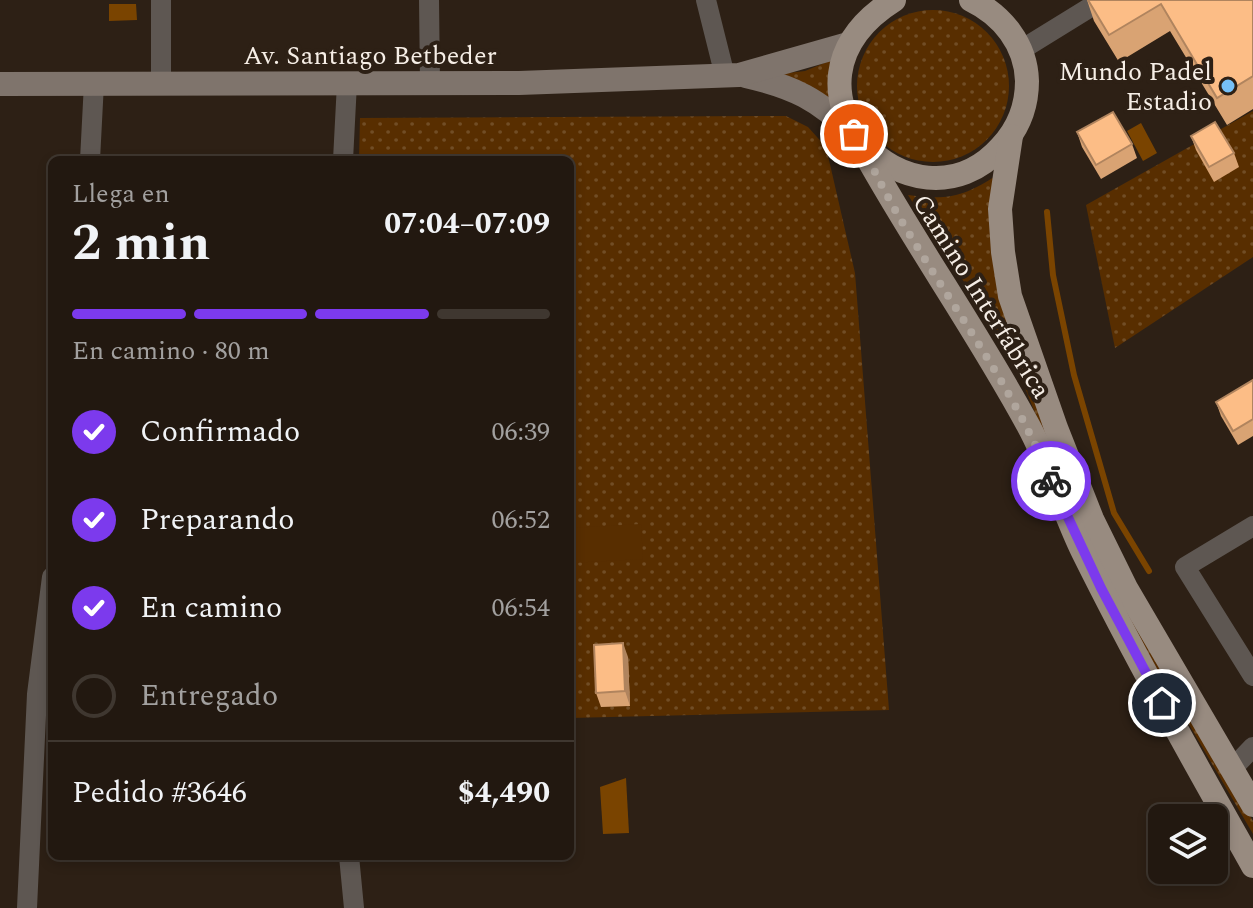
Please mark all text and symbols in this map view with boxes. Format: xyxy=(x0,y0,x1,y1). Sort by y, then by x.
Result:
street label: Av. Santiago Betbeder xyxy=(243,36,497,76)
place label: Mundo Padel Estadio xyxy=(1059,52,1212,122)
marker: Mundo Padel Estadio xyxy=(1219,77,1237,95)
pin xyxy=(820,100,888,168)
icon: bag xyxy=(832,112,876,156)
text: Llega en xyxy=(72,174,170,214)
street label: Camino Interfábrica xyxy=(902,186,1061,407)
text: 07:04–07:09 xyxy=(384,201,550,247)
text: 2 min xyxy=(72,204,210,283)
text: En camino · 80 m xyxy=(72,331,270,371)
text: Confirmado xyxy=(140,409,300,455)
icon: check xyxy=(72,410,116,454)
text: 06:39 xyxy=(491,412,550,452)
courier xyxy=(1011,441,1091,521)
icon: bike xyxy=(1029,459,1073,503)
text: Preparando xyxy=(140,497,294,543)
icon: check xyxy=(72,498,116,542)
text: 06:52 xyxy=(491,500,550,540)
text: En camino xyxy=(140,585,282,631)
icon: check xyxy=(72,586,116,630)
text: 06:54 xyxy=(491,588,550,628)
pin xyxy=(1128,669,1196,737)
text: Entregado xyxy=(140,673,278,719)
icon: home xyxy=(1140,681,1184,725)
text: Pedido #3646 xyxy=(72,770,247,816)
text: $4,490 xyxy=(458,770,550,816)
map controls xyxy=(1148,804,1228,884)
button: layers xyxy=(1148,804,1228,884)

